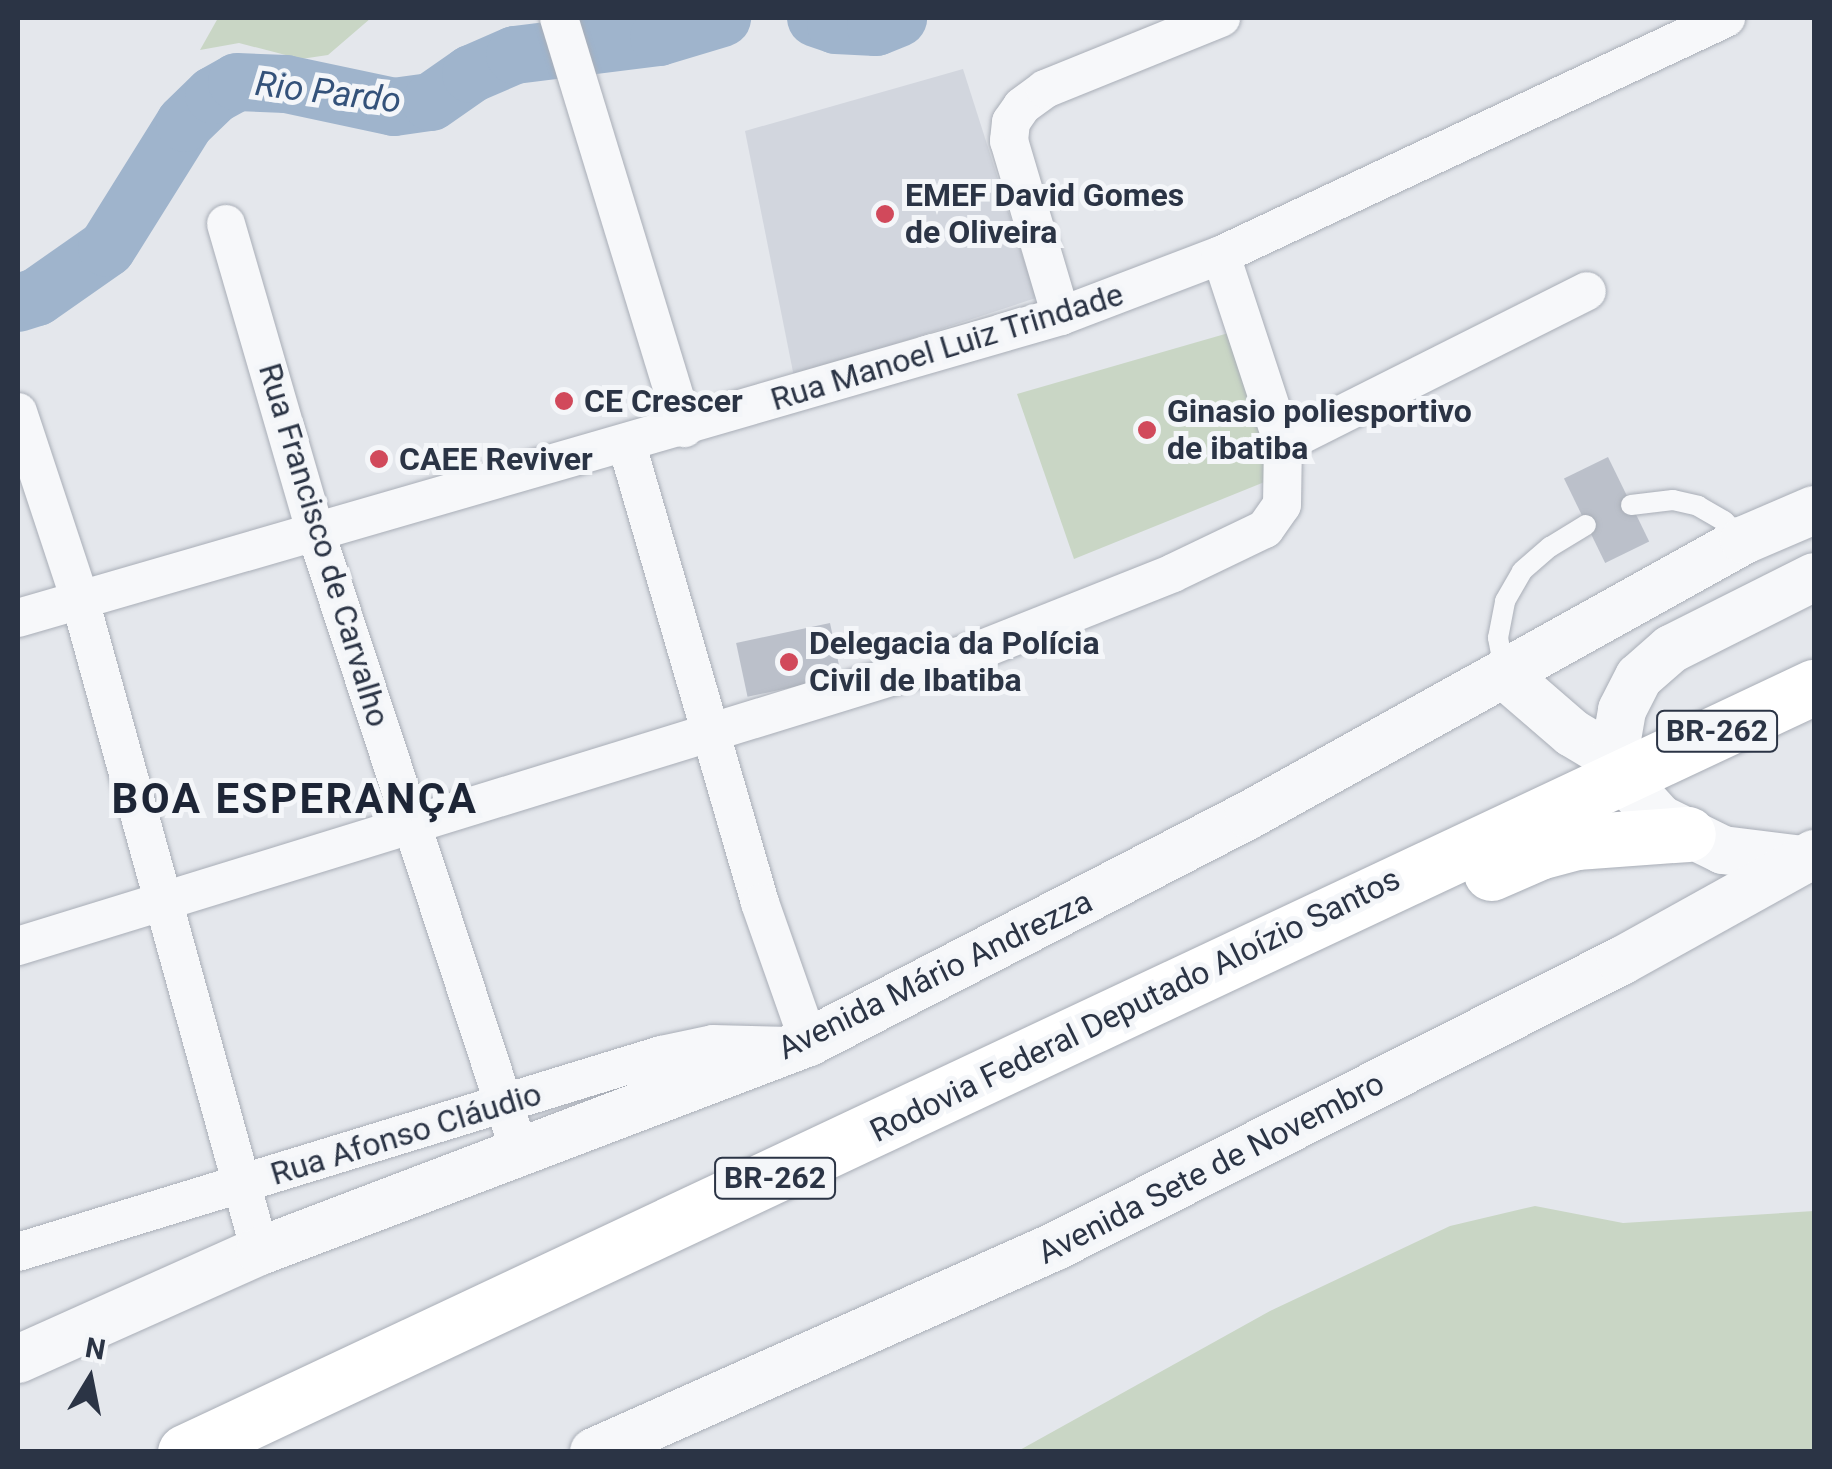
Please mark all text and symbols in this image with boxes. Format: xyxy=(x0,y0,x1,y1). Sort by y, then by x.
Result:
water label: Rio Pardo xyxy=(253,63,403,123)
place label: EMEF David Gomes de Oliveira xyxy=(905,177,1184,252)
marker: EMEF David Gomes de Oliveira xyxy=(874,203,896,225)
street label: Rua Manoel Luiz Trindade xyxy=(766,275,1128,419)
street label: Rua Francisco de Carvalho xyxy=(250,359,398,731)
place label: CE Crescer xyxy=(584,382,743,420)
marker: CE Crescer xyxy=(553,390,575,412)
place label: Ginasio poliesportivo de ibatiba xyxy=(1167,393,1472,468)
marker: Ginasio poliesportivo de ibatiba xyxy=(1136,419,1158,441)
place label: CAEE Reviver xyxy=(399,440,593,478)
marker: CAEE Reviver xyxy=(368,448,390,470)
place label: Delegacia da Polícia Civil de Ibatiba xyxy=(809,625,1100,700)
marker: Delegacia da Polícia Civil de Ibatiba xyxy=(778,651,800,673)
road number: BR-262 xyxy=(1654,706,1780,756)
district label: BOA ESPERANÇA xyxy=(111,774,479,824)
street label: Rodovia Federal Deputado Aloízio Santos xyxy=(864,860,1406,1150)
street label: Avenida Mário Andrezza xyxy=(772,882,1098,1068)
street label: Avenida Sete de Novembro xyxy=(1031,1064,1391,1272)
street label: Rua Afonso Cláudio xyxy=(266,1075,546,1193)
road number: BR-262 xyxy=(712,1153,838,1203)
north arrow xyxy=(40,1329,140,1429)
text: N xyxy=(83,1331,108,1367)

